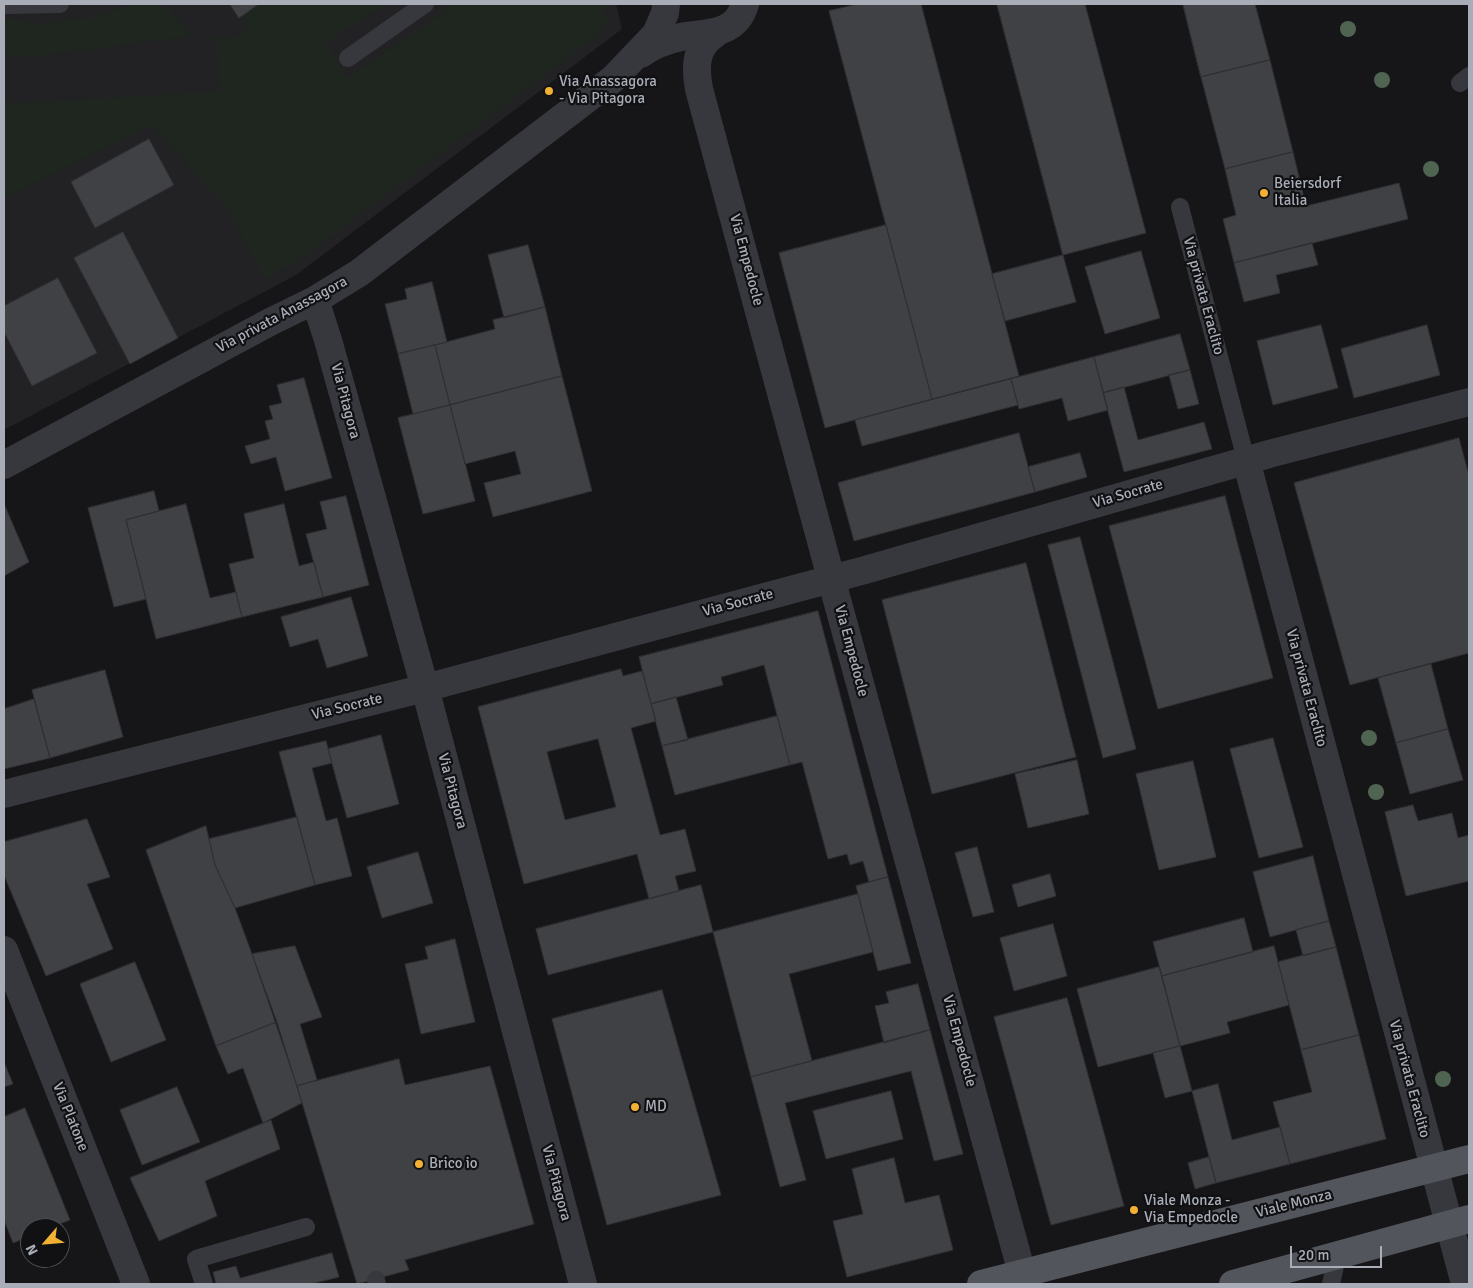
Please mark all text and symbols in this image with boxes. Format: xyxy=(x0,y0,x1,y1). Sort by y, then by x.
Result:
place label: Via Anassagora - Via Pitagora xyxy=(559,73,657,108)
marker: Via Anassagora - Via Pitagora xyxy=(543,85,555,97)
place label: Beiersdorf Italia xyxy=(1274,175,1341,210)
marker: Beiersdorf Italia xyxy=(1258,187,1270,199)
street label: Via Empedocle xyxy=(725,212,767,308)
street label: Via privata Eraclito xyxy=(1179,235,1227,357)
street label: Via privata Anassagora xyxy=(213,273,351,357)
street label: Via Pitagora xyxy=(326,361,364,441)
street label: Via Socrate xyxy=(1091,475,1165,513)
street label: Via Socrate xyxy=(701,585,775,621)
street label: Via Empedocle xyxy=(830,603,872,699)
street label: Via privata Eraclito xyxy=(1282,627,1330,749)
street label: Via Socrate xyxy=(310,690,384,724)
street label: Via Pitagora xyxy=(433,751,471,831)
street label: Via Empedocle xyxy=(938,993,980,1089)
street label: Via privata Eraclito xyxy=(1385,1018,1433,1140)
street label: Via Platone xyxy=(48,1080,92,1154)
place label: MD xyxy=(645,1098,667,1116)
marker: MD xyxy=(629,1101,641,1113)
street label: Via Pitagora xyxy=(537,1143,575,1223)
place label: Brico io xyxy=(429,1155,478,1173)
marker: Brico io xyxy=(413,1158,425,1170)
street label: Viale Monza xyxy=(1254,1186,1334,1222)
place label: Viale Monza - Via Empedocle xyxy=(1144,1192,1238,1227)
marker: Viale Monza - Via Empedocle xyxy=(1128,1204,1140,1216)
north arrow xyxy=(20,1218,70,1268)
scale bar xyxy=(1293,1236,1386,1268)
text: N xyxy=(22,1241,42,1258)
text: 20 m xyxy=(1298,1246,1329,1264)

